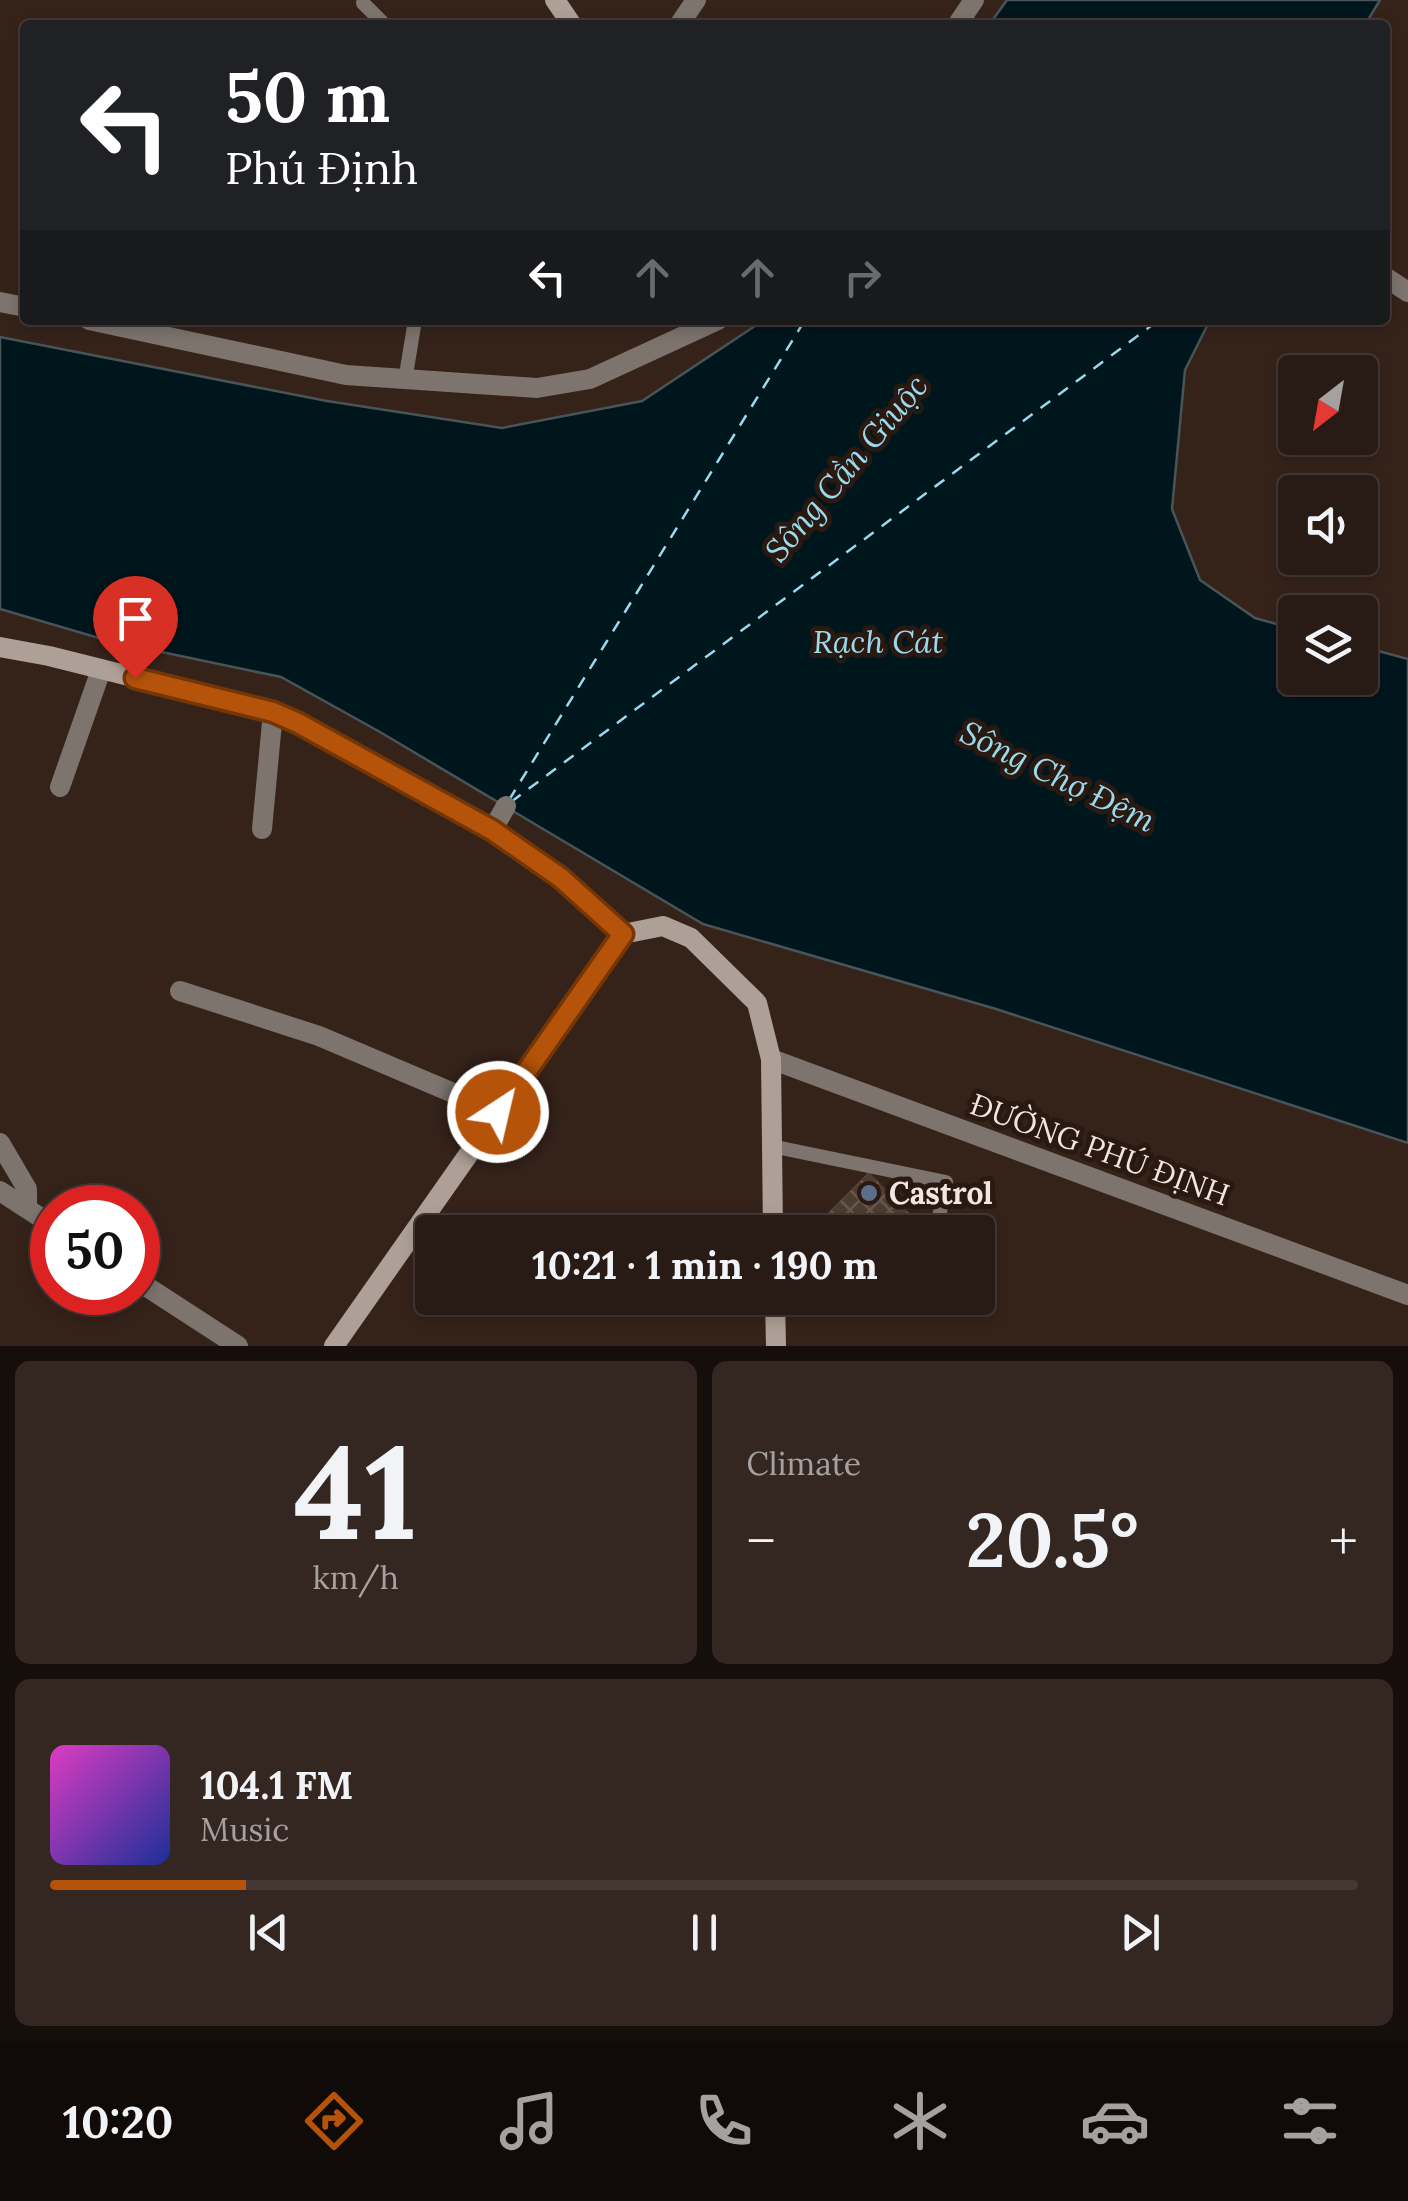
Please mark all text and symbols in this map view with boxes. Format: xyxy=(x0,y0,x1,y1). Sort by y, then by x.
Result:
text: 50 m xyxy=(225,52,390,141)
icon: left xyxy=(60,60,190,190)
text: Phú Định xyxy=(225,139,418,196)
icon: left xyxy=(520,250,575,305)
icon: ahead xyxy=(625,250,680,305)
icon: ahead xyxy=(730,250,785,305)
icon: right xyxy=(835,250,890,305)
north arrow xyxy=(1278,355,1378,455)
map controls xyxy=(1278,355,1378,695)
water label: Sông Cần Giuộc xyxy=(756,366,936,570)
button: sound xyxy=(1278,475,1378,575)
pin xyxy=(93,576,178,679)
icon: arrive xyxy=(108,591,163,646)
button: layers xyxy=(1278,595,1378,695)
water label: Rạch Cát xyxy=(813,621,944,662)
water label: Sông Chợ Đệm xyxy=(954,711,1162,841)
position arrow xyxy=(446,1060,550,1164)
street label: ĐƯỜNG PHÚ ĐỊNH xyxy=(965,1085,1235,1213)
place label: Castrol xyxy=(889,1174,993,1212)
marker: Castrol xyxy=(858,1182,880,1204)
speed limit sign: 50 xyxy=(30,1185,160,1315)
text: 10:21 · 1 min · 190 m xyxy=(532,1241,878,1289)
text: 41 xyxy=(294,1408,418,1575)
text: Climate xyxy=(747,1443,861,1484)
text: 20.5° xyxy=(966,1492,1139,1588)
text: − xyxy=(747,1506,776,1576)
text: + xyxy=(1329,1506,1358,1576)
text: km/h xyxy=(313,1557,399,1598)
text: 104.1 FM xyxy=(200,1761,353,1809)
text: Music xyxy=(200,1809,289,1850)
icon: previous xyxy=(241,1905,296,1960)
icon: pause xyxy=(677,1905,732,1960)
icon: next xyxy=(1113,1905,1168,1960)
icon: directions xyxy=(299,2086,369,2156)
icon: music xyxy=(494,2086,564,2156)
icon: phone xyxy=(689,2086,759,2156)
icon: climate xyxy=(885,2086,955,2156)
icon: car xyxy=(1080,2086,1150,2156)
icon: filters xyxy=(1275,2086,1345,2156)
text: 10:20 xyxy=(63,2093,173,2150)

